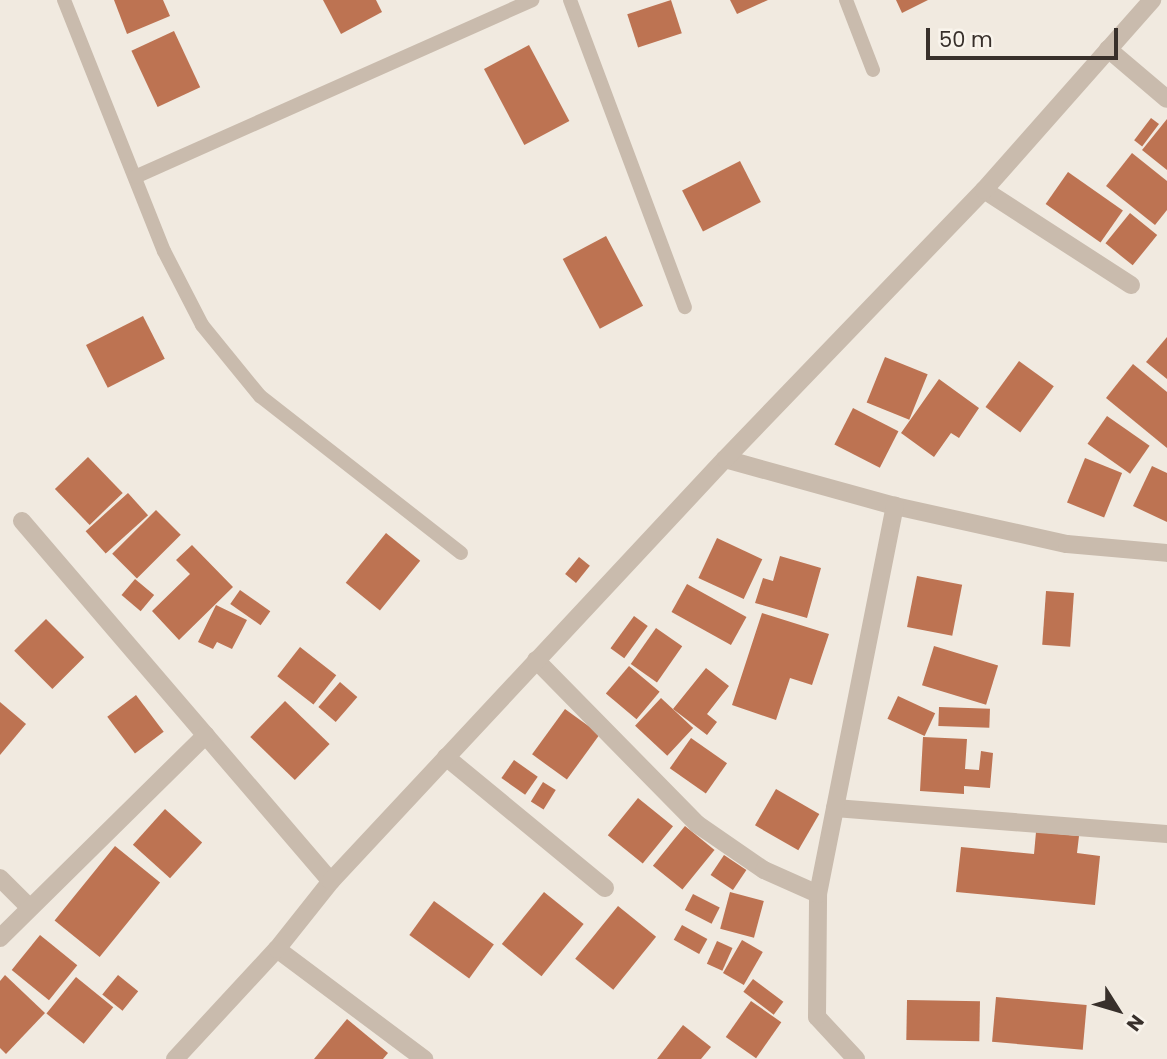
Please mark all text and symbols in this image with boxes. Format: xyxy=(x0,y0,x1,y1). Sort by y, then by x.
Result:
scale bar xyxy=(929,14,1122,58)
text: 50 m xyxy=(939,25,993,54)
north arrow xyxy=(1083,975,1153,1045)
text: N xyxy=(1120,1009,1150,1037)

